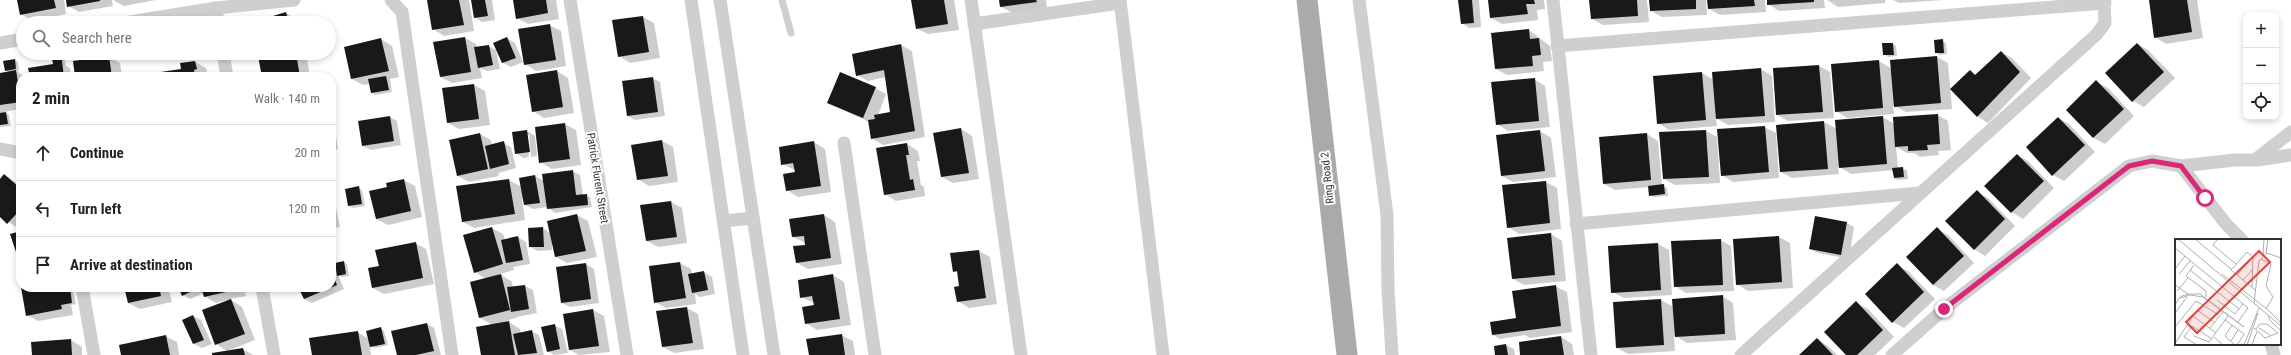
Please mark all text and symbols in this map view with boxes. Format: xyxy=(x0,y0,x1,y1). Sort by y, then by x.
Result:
map controls xyxy=(2243,12,2279,120)
button: + xyxy=(2243,12,2279,48)
search box xyxy=(16,16,336,60)
icon: search xyxy=(30,27,52,49)
text: Search here xyxy=(62,29,132,47)
button: − xyxy=(2243,48,2279,84)
button: locate xyxy=(2243,84,2279,120)
text: 2 min xyxy=(32,88,70,108)
text: Walk · 140 m xyxy=(254,91,320,106)
street label: Patrick Flurent Street xyxy=(584,132,611,224)
icon: ahead xyxy=(32,142,54,164)
text: Continue xyxy=(70,144,124,162)
text: 20 m xyxy=(294,145,320,160)
street label: Ring Road 2 xyxy=(1318,152,1337,204)
route start xyxy=(2196,189,2214,207)
icon: left xyxy=(32,198,54,220)
text: Turn left xyxy=(70,200,121,218)
text: 120 m xyxy=(288,201,320,216)
inset map xyxy=(2175,239,2281,345)
icon: arrive xyxy=(32,254,54,276)
text: Arrive at destination xyxy=(70,256,193,274)
route end xyxy=(1935,300,1953,318)

